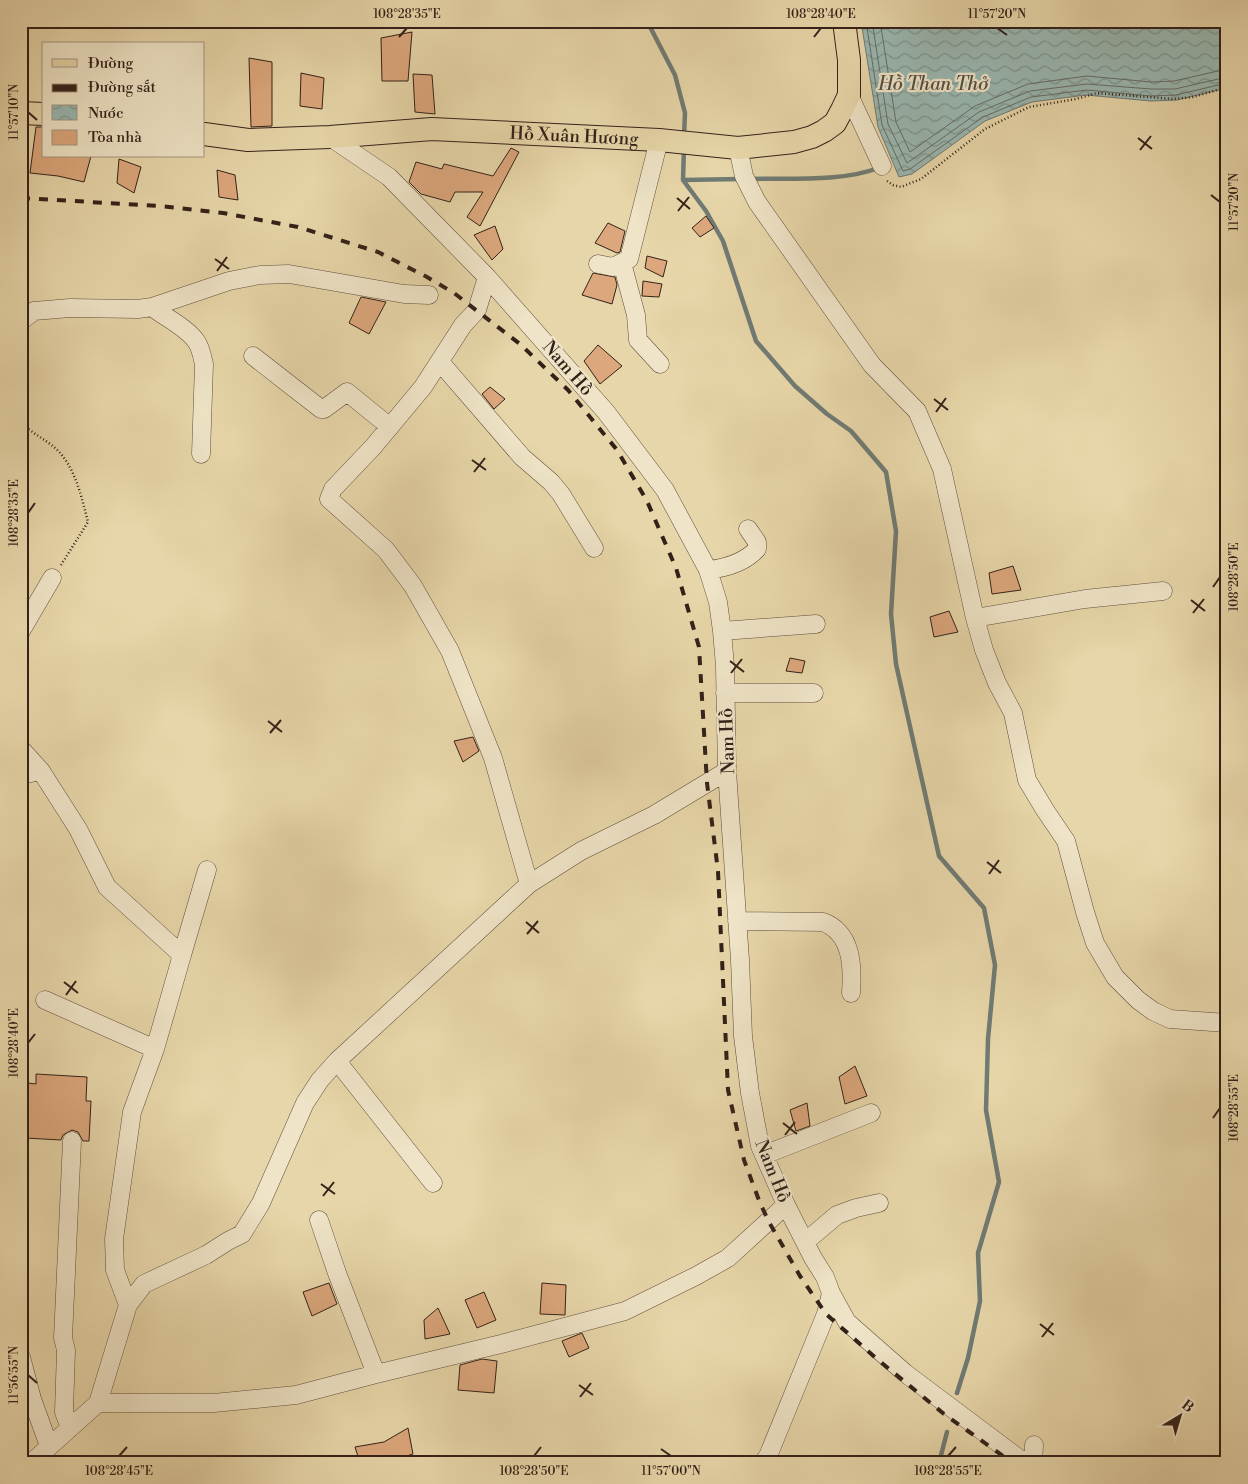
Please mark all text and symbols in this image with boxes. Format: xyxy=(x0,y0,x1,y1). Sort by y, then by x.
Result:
text: 108°28'35"E xyxy=(373,7,441,22)
text: 108°28'40"E xyxy=(786,7,856,22)
text: 11°57'20"N xyxy=(968,7,1026,22)
legend xyxy=(42,42,205,158)
text: Đường xyxy=(88,54,134,73)
water label: Hồ Than Thở xyxy=(877,72,989,96)
text: Đường sắt xyxy=(88,78,157,97)
text: 11°57'10"N xyxy=(7,84,22,140)
text: Nước xyxy=(88,104,124,123)
street label: Hồ Xuân Hương xyxy=(509,122,640,151)
text: Tòa nhà xyxy=(88,128,142,147)
text: 11°57'20"N xyxy=(1227,173,1242,231)
street label: Nam Hồ xyxy=(537,336,598,401)
text: 108°28'35"E xyxy=(7,479,22,547)
text: 108°28'50"E xyxy=(1227,543,1242,611)
street label: Nam Hồ xyxy=(715,707,740,774)
text: 108°28'40"E xyxy=(7,1008,22,1078)
text: 108°28'55"E xyxy=(1227,1074,1242,1142)
street label: Nam Hồ xyxy=(749,1136,796,1206)
text: 11°56'55"N xyxy=(7,1346,22,1404)
north arrow xyxy=(1156,1392,1206,1442)
text: B xyxy=(1178,1396,1197,1417)
text: 108°28'45"E xyxy=(85,1464,153,1479)
text: 108°28'50"E xyxy=(500,1464,568,1479)
text: 11°57'00"N xyxy=(641,1464,701,1479)
text: 108°28'55"E xyxy=(914,1464,982,1479)

